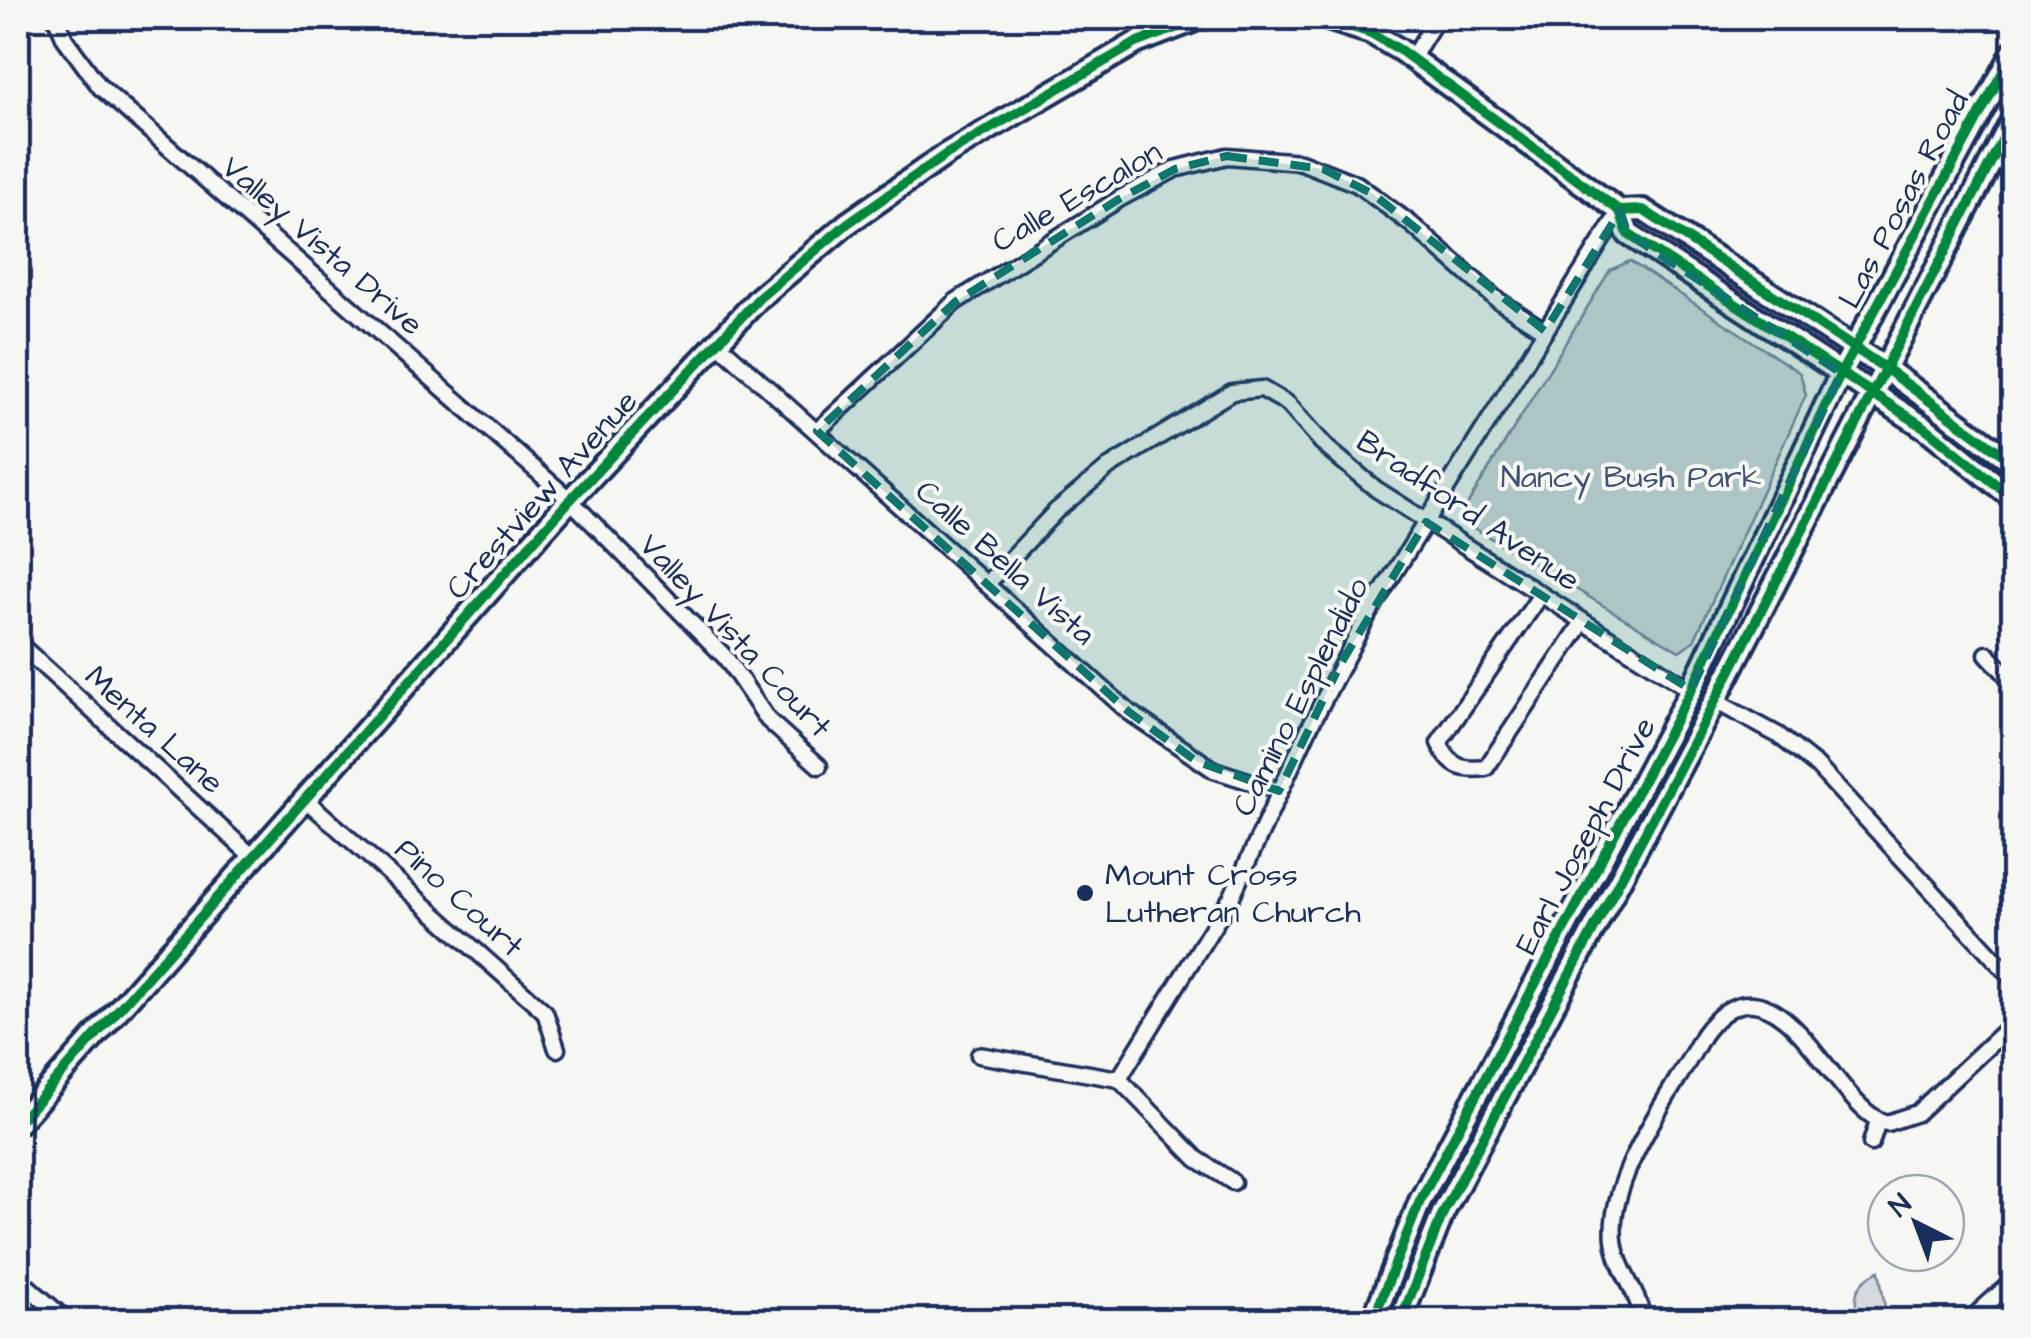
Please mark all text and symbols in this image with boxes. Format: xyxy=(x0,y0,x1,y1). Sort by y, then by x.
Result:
street label: Las Posas Road xyxy=(1828,83,1980,317)
street label: Calle Escalon xyxy=(984,130,1170,264)
street label: Valley Vista Drive xyxy=(211,146,433,346)
street label: Crestview Avenue xyxy=(436,380,648,610)
street label: Bradford Avenue xyxy=(1347,419,1589,603)
park label: Nancy Bush Park xyxy=(1501,455,1762,500)
street label: Calle Bella Vista xyxy=(905,470,1105,656)
street label: Valley Vista Court xyxy=(628,524,842,748)
street label: Camino Esplendido xyxy=(1221,570,1381,824)
street label: Menta Lane xyxy=(74,655,234,805)
street label: Earl Joseph Drive xyxy=(1504,709,1668,963)
street label: Pino Court xyxy=(385,828,533,968)
place label: Mount Cross Lutheran Church xyxy=(1105,853,1361,935)
marker: Mount Cross Lutheran Church xyxy=(1074,882,1096,904)
north arrow xyxy=(1866,1173,1966,1273)
text: N xyxy=(1881,1185,1920,1226)

